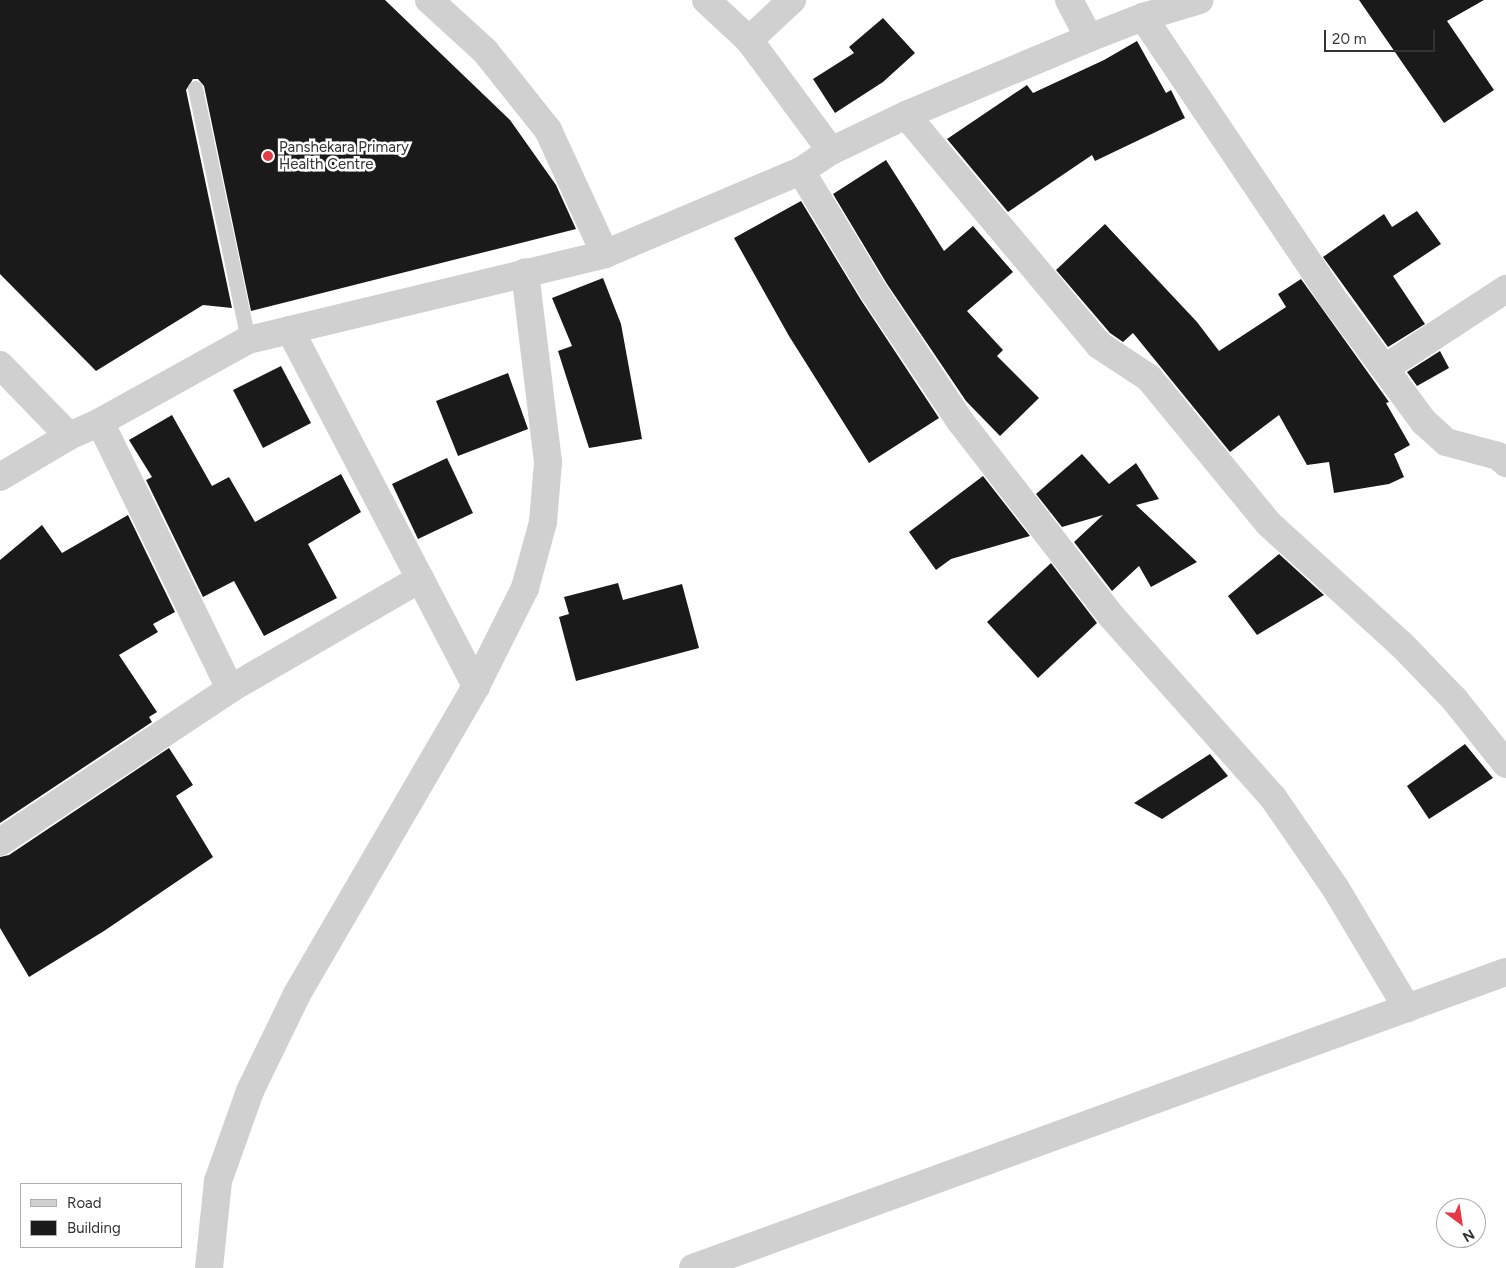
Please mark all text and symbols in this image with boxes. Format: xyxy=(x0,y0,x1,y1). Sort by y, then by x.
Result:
scale bar xyxy=(1326,20,1437,52)
text: 20 m xyxy=(1332,30,1366,48)
place label: Panshekara Primary Health Centre xyxy=(279,138,409,173)
marker: Panshekara Primary Health Centre xyxy=(261,149,275,163)
legend xyxy=(20,1183,182,1248)
text: Road xyxy=(67,1194,102,1212)
north arrow xyxy=(1436,1198,1486,1248)
text: Building xyxy=(67,1219,121,1237)
text: N xyxy=(1459,1225,1477,1245)

